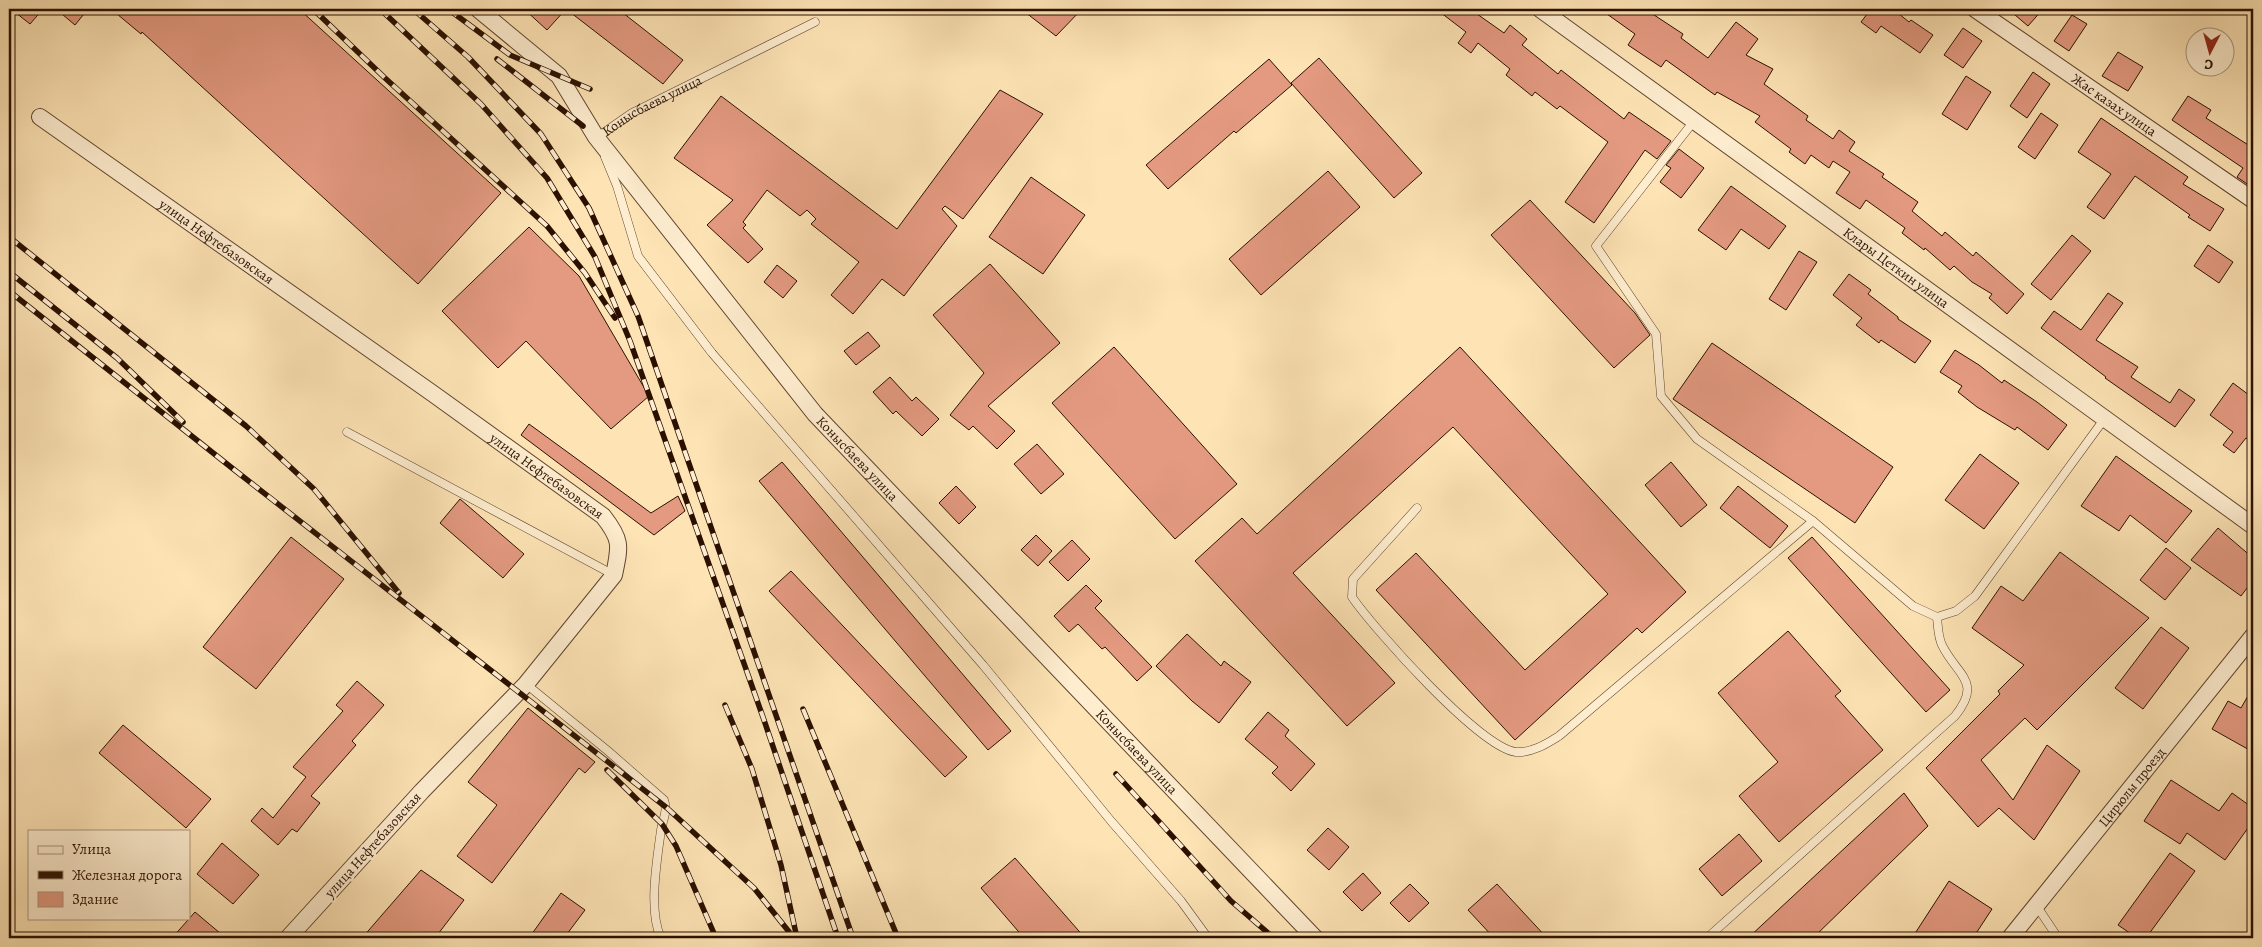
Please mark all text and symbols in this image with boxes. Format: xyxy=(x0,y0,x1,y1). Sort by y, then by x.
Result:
north arrow xyxy=(2184,28,2234,78)
text: С xyxy=(2203,54,2214,74)
street label: Жас казах улица xyxy=(2068,69,2161,141)
street label: Конысбаева улица xyxy=(598,70,705,140)
street label: улица Нефтебазовская xyxy=(155,194,278,288)
street label: Клары Цеткин улица xyxy=(1839,222,1953,312)
street label: Конысбаева улица xyxy=(812,412,903,506)
street label: улица Нефтебазовская xyxy=(485,428,608,523)
street label: Конысбаева улица xyxy=(1092,705,1183,799)
street label: Цирюлы проезд xyxy=(2094,743,2169,830)
street label: улица Нефтебазовская xyxy=(320,788,426,903)
legend xyxy=(28,830,190,920)
text: Улица xyxy=(72,839,111,859)
text: Железная дорога xyxy=(72,865,182,885)
text: Здание xyxy=(72,889,119,909)

